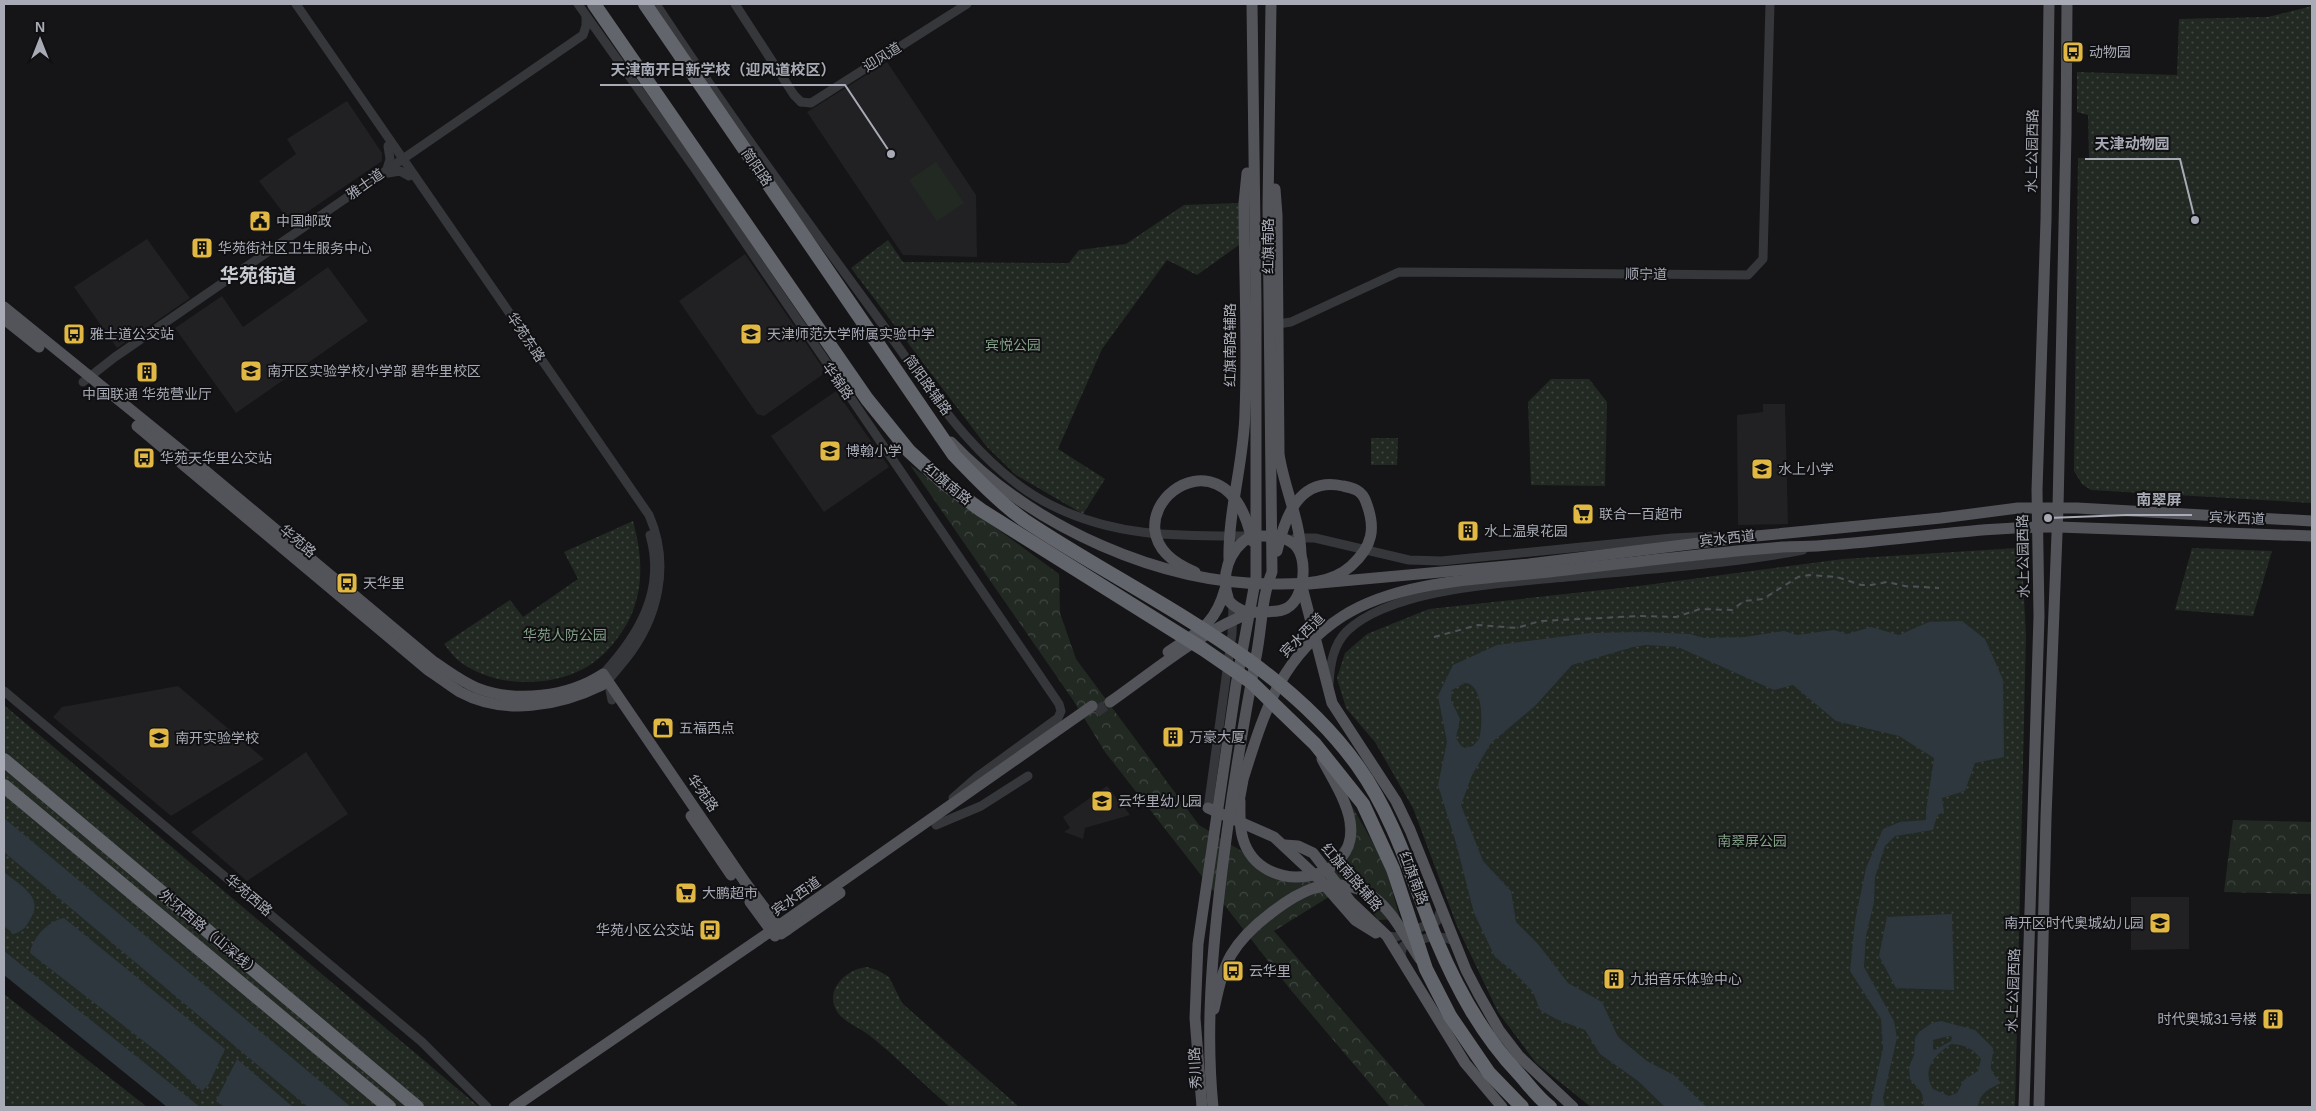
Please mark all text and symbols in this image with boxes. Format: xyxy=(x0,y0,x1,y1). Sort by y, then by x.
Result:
north arrow xyxy=(15,15,65,65)
text: N xyxy=(35,19,45,35)
street label: 迎风道 xyxy=(860,39,904,75)
bus stop icon: 动物园 xyxy=(2061,40,2085,64)
place label: 动物园 xyxy=(2089,44,2131,60)
callout: 天津南开日新学校（迎风道校区） xyxy=(600,55,845,85)
text: 天津南开日新学校（迎风道校区） xyxy=(610,61,836,78)
street label: 水上公园西路 xyxy=(2023,109,2041,193)
callout: 天津动物园 xyxy=(2085,129,2180,159)
text: 天津动物园 xyxy=(2094,135,2170,152)
street label: 简阳路 xyxy=(739,145,775,189)
street label: 雅士道 xyxy=(343,165,387,203)
public building icon: 中国邮政 xyxy=(248,209,272,233)
place label: 中国邮政 xyxy=(276,213,332,229)
street label: 红旗南路 xyxy=(1260,218,1276,274)
building icon: 华苑街社区卫生服务中心 xyxy=(190,236,214,260)
place label: 华苑街社区卫生服务中心 xyxy=(218,240,372,256)
district label: 华苑街道 xyxy=(220,265,296,286)
street label: 顺宁道 xyxy=(1625,266,1667,282)
street label: 红旗南路辅路 xyxy=(1222,303,1238,387)
street label: 华苑东路 xyxy=(504,309,548,365)
bus stop icon: 雅士道公交站 xyxy=(62,322,86,346)
school or university icon: 天津师范大学附属实验中学 xyxy=(739,322,763,346)
place label: 雅士道公交站 xyxy=(90,326,174,342)
place label: 天津师范大学附属实验中学 xyxy=(767,326,935,342)
park label: 宾悦公园 xyxy=(985,337,1041,353)
street label: 简阳路辅路 xyxy=(901,352,955,418)
school or university icon: 南开区实验学校小学部 碧华里校区 xyxy=(239,359,263,383)
street label: 华锦路 xyxy=(819,359,857,403)
building icon: 中国联通 华苑营业厅 xyxy=(135,360,159,384)
place label: 南开区实验学校小学部 碧华里校区 xyxy=(267,363,481,379)
place label: 中国联通 华苑营业厅 xyxy=(82,386,212,402)
school or university icon: 博翰小学 xyxy=(818,439,842,463)
place label: 博翰小学 xyxy=(846,443,902,459)
bus stop icon: 华苑天华里公交站 xyxy=(132,446,156,470)
place label: 华苑天华里公交站 xyxy=(160,450,272,466)
school or university icon: 水上小学 xyxy=(1750,457,1774,481)
street label: 红旗南路 xyxy=(921,460,975,508)
place label: 水上小学 xyxy=(1778,461,1834,477)
callout: 南翠屏 xyxy=(2127,485,2192,515)
text: 南翠屏 xyxy=(2136,491,2182,508)
supermarket icon: 联合一百超市 xyxy=(1571,502,1595,526)
place label: 联合一百超市 xyxy=(1599,506,1683,522)
street label: 宾水西道 xyxy=(2209,509,2265,527)
street label: 水上公园西路 xyxy=(2014,514,2032,598)
building icon: 水上温泉花园 xyxy=(1456,519,1480,543)
street label: 华苑路 xyxy=(277,521,319,561)
place label: 水上温泉花园 xyxy=(1484,523,1568,539)
street label: 宾水西道 xyxy=(1698,527,1756,549)
bus stop icon: 天华里 xyxy=(335,571,359,595)
place label: 天华里 xyxy=(363,575,405,591)
street label: 宾水西道 xyxy=(1277,610,1327,660)
park label: 华苑人防公园 xyxy=(523,627,607,643)
shop icon: 五福西点 xyxy=(651,716,675,740)
place label: 五福西点 xyxy=(679,720,735,736)
building icon: 万豪大厦 xyxy=(1161,725,1185,749)
school or university icon: 南开实验学校 xyxy=(147,726,171,750)
place label: 万豪大厦 xyxy=(1189,729,1245,745)
place label: 南开实验学校 xyxy=(175,730,259,746)
street label: 华苑路 xyxy=(684,771,722,815)
school or university icon: 云华里幼儿园 xyxy=(1090,789,1114,813)
place label: 云华里幼儿园 xyxy=(1118,793,1202,809)
park label: 南翠屏公园 xyxy=(1717,833,1787,849)
street label: 红旗南路辅路 xyxy=(1318,840,1386,914)
street label: 红旗南路 xyxy=(1396,849,1432,907)
street label: 华苑西路 xyxy=(222,871,276,919)
street label: 宾水西道 xyxy=(768,873,824,919)
supermarket icon: 大鹏超市 xyxy=(674,881,698,905)
place label: 大鹏超市 xyxy=(702,885,758,901)
street label: 外环西路（山深线） xyxy=(157,886,263,980)
school or university icon: 南开区时代奥城幼儿园 xyxy=(2148,911,2172,935)
place label: 南开区时代奥城幼儿园 xyxy=(2004,915,2144,931)
bus stop icon: 华苑小区公交站 xyxy=(698,918,722,942)
place label: 华苑小区公交站 xyxy=(596,922,694,938)
street label: 水上公园西路 xyxy=(2004,948,2022,1032)
bus stop icon: 云华里 xyxy=(1221,959,1245,983)
place label: 云华里 xyxy=(1249,963,1291,979)
building icon: 九拍音乐体验中心 xyxy=(1602,967,1626,991)
place label: 九拍音乐体验中心 xyxy=(1630,971,1742,987)
building icon: 时代奥城31号楼 xyxy=(2261,1007,2285,1031)
place label: 时代奥城31号楼 xyxy=(2157,1011,2257,1027)
street label: 秀川路 xyxy=(1186,1047,1204,1089)

